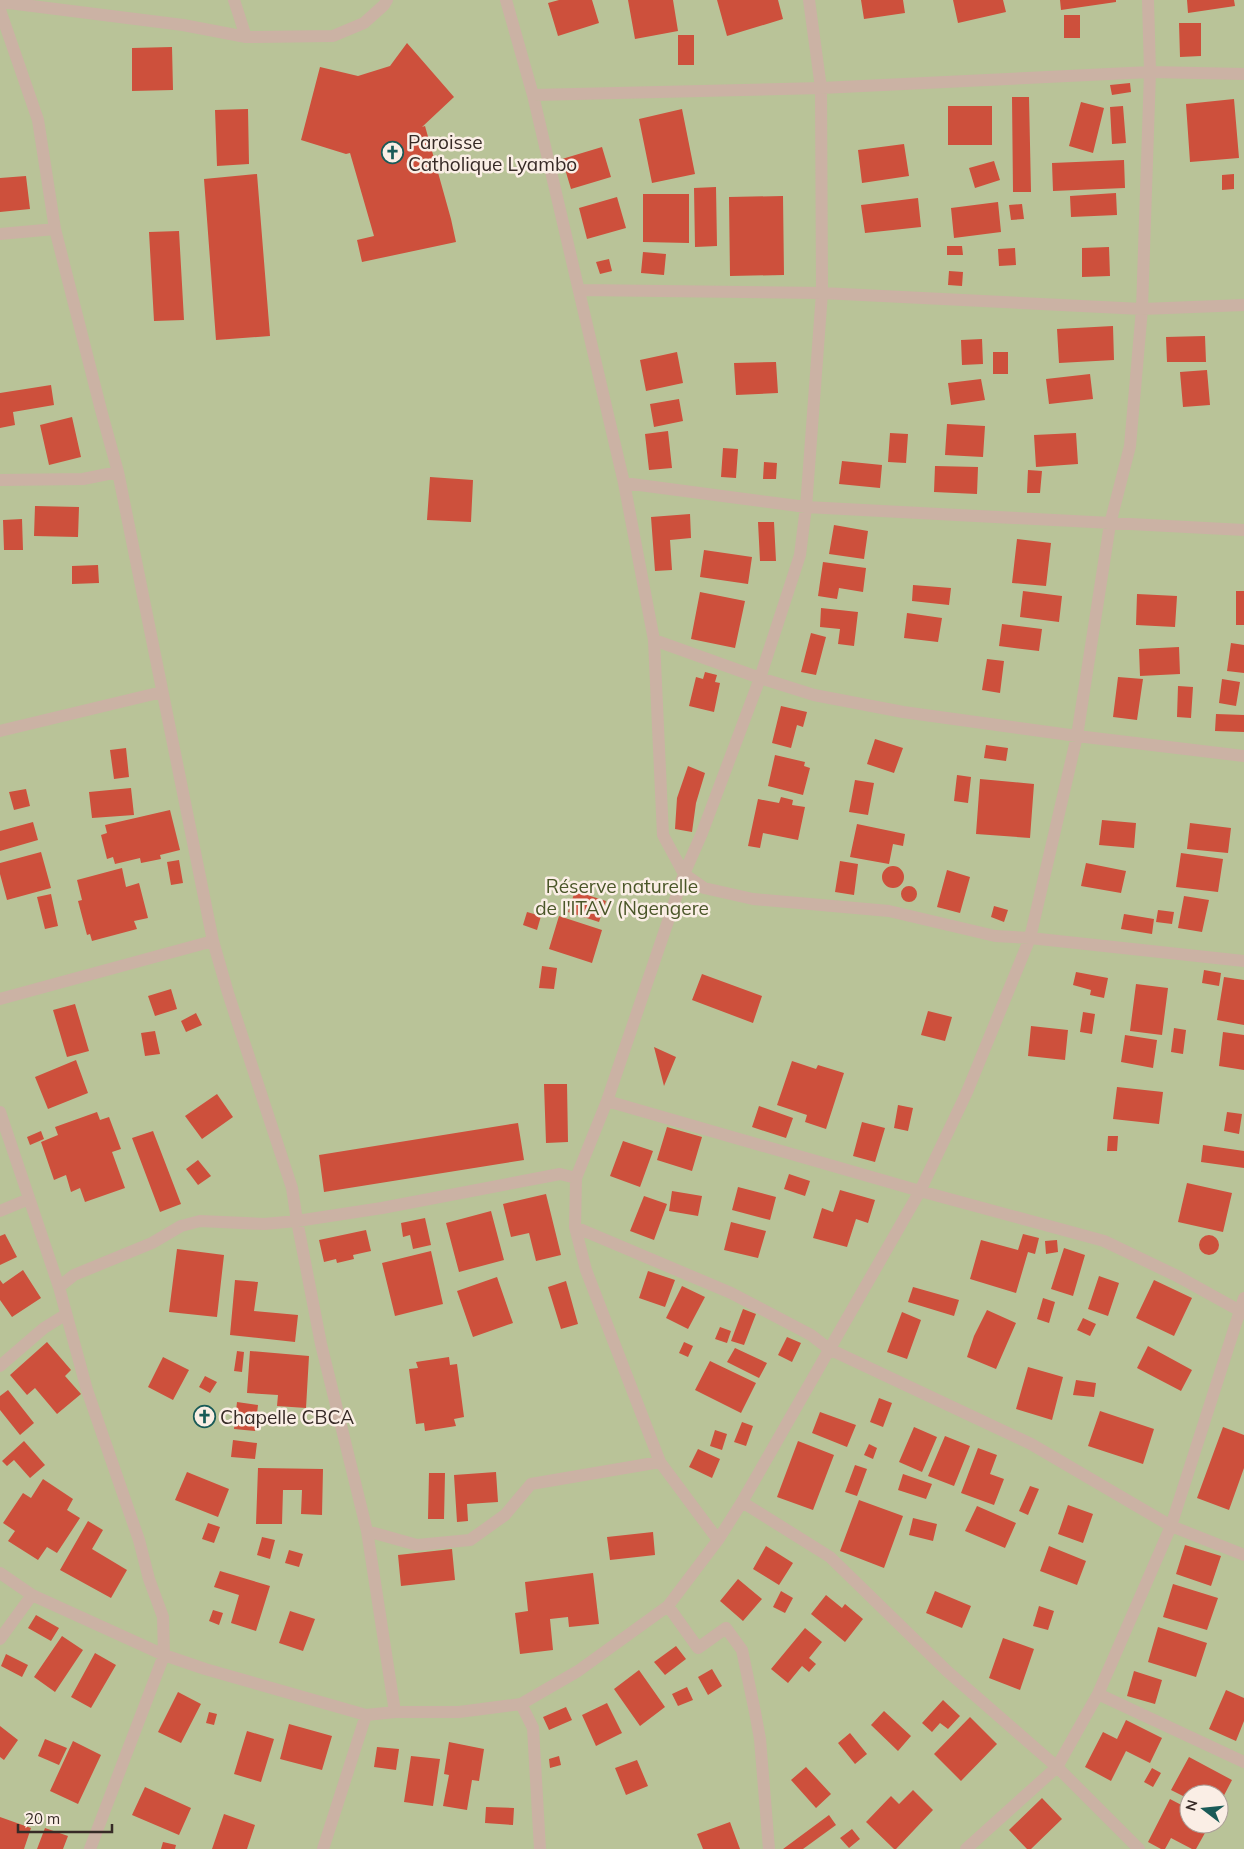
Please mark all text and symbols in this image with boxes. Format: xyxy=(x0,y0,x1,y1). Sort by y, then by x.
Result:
place label: Paroisse Catholique Lyambo xyxy=(408,130,577,176)
church icon: Paroisse Catholique Lyambo xyxy=(380,141,404,165)
park label: Réserve naturelle de l'ITAV (Ngengere xyxy=(535,874,709,920)
church icon: Chapelle CBCA xyxy=(192,1405,216,1429)
place label: Chapelle CBCA xyxy=(220,1405,354,1429)
north arrow xyxy=(1179,1784,1229,1834)
text: N xyxy=(1181,1798,1202,1813)
scale bar xyxy=(18,1802,111,1834)
text: 20 m xyxy=(25,1809,60,1828)

